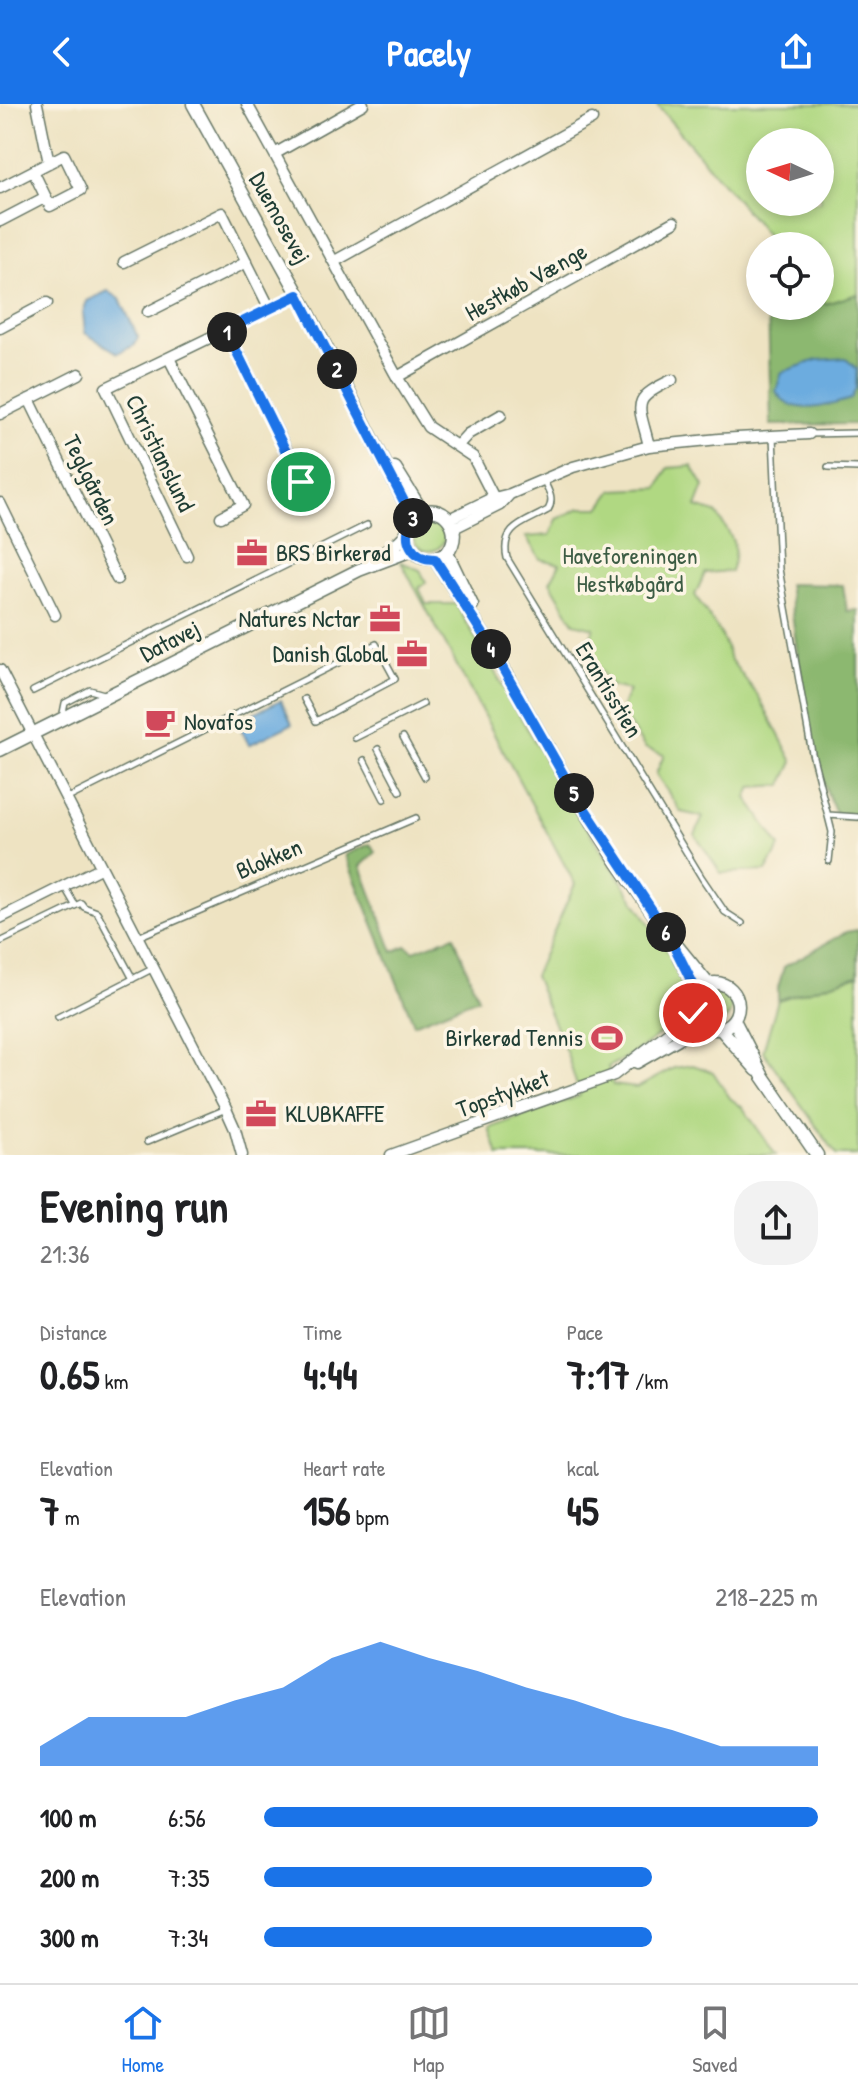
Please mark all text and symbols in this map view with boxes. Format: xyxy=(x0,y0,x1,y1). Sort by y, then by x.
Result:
text: Pacely xyxy=(387,28,471,77)
icon: back xyxy=(40,30,84,74)
icon: share xyxy=(774,30,818,74)
north arrow xyxy=(746,128,834,216)
map controls xyxy=(746,128,834,320)
street label: Duemosevej xyxy=(243,166,319,269)
button: locate xyxy=(746,232,834,320)
street label: Hestkøb Vænge xyxy=(459,234,593,328)
pin: 1 xyxy=(207,312,247,352)
text: 1 xyxy=(223,317,231,347)
pin: 2 xyxy=(317,349,357,389)
text: 2 xyxy=(332,354,342,384)
street label: Christianslund xyxy=(119,389,203,516)
street label: Teglgården xyxy=(56,429,128,530)
pin xyxy=(267,448,335,516)
icon: arrive xyxy=(279,460,323,504)
pin: 3 xyxy=(393,498,433,538)
text: 3 xyxy=(408,503,418,533)
office icon: BRS Birkerød xyxy=(235,536,269,570)
place label: BRS Birkerød xyxy=(276,536,391,568)
park label: Haveforeningen Hestkøbgård xyxy=(562,539,698,599)
place label: Natures Nctar xyxy=(238,602,361,634)
office icon: Natures Nctar xyxy=(368,602,402,636)
street label: Datavej xyxy=(134,611,205,669)
pin: 4 xyxy=(471,629,511,669)
text: 4 xyxy=(487,634,495,664)
street label: Erantisstien xyxy=(569,636,651,743)
place label: Danish Global xyxy=(273,637,389,669)
office icon: Danish Global xyxy=(395,637,429,671)
cafe icon: Novafos xyxy=(143,705,177,739)
place label: Novafos xyxy=(184,705,253,737)
pin: 5 xyxy=(554,773,594,813)
text: 5 xyxy=(569,778,579,808)
street label: Blokken xyxy=(231,830,306,886)
pin: 6 xyxy=(646,912,686,952)
text: 6 xyxy=(662,917,670,947)
pin xyxy=(659,979,727,1047)
icon: check xyxy=(671,991,715,1035)
place label: Birkerød Tennis xyxy=(445,1021,583,1053)
sports icon: Birkerød Tennis xyxy=(590,1021,624,1055)
street label: Topstykket xyxy=(452,1061,554,1125)
office icon: KLUBKAFFE xyxy=(244,1097,278,1131)
place label: KLUBKAFFE xyxy=(285,1097,385,1129)
text: Evening run xyxy=(40,1176,228,1236)
button: share xyxy=(734,1181,818,1265)
text: 21:36 xyxy=(40,1236,90,1271)
text: Distance xyxy=(40,1317,107,1347)
text: Time xyxy=(303,1317,342,1347)
text: Pace xyxy=(567,1317,603,1347)
text: 0.65 xyxy=(40,1347,99,1401)
text: 4:44 xyxy=(303,1347,358,1401)
text: 7:17 xyxy=(567,1347,630,1401)
text: km xyxy=(99,1366,129,1396)
text: /km xyxy=(630,1366,669,1396)
text: Elevation xyxy=(40,1453,113,1483)
text: Heart rate xyxy=(303,1453,386,1483)
text: kcal xyxy=(567,1453,599,1483)
text: 7 xyxy=(40,1483,60,1537)
text: 156 xyxy=(303,1483,351,1537)
text: 45 xyxy=(567,1483,599,1537)
text: m xyxy=(60,1502,80,1532)
text: bpm xyxy=(351,1502,389,1532)
text: Elevation xyxy=(40,1579,126,1614)
text: 218–225 m xyxy=(715,1579,818,1614)
text: 100 m xyxy=(40,1800,96,1835)
text: 6:56 xyxy=(168,1800,206,1835)
text: 200 m xyxy=(40,1860,99,1895)
text: 7:35 xyxy=(168,1860,210,1895)
text: 300 m xyxy=(40,1920,99,1955)
text: 7:34 xyxy=(168,1920,208,1955)
tab: Home xyxy=(121,2001,165,2079)
tab: Map xyxy=(407,2001,451,2079)
tab: Saved xyxy=(692,2001,737,2079)

